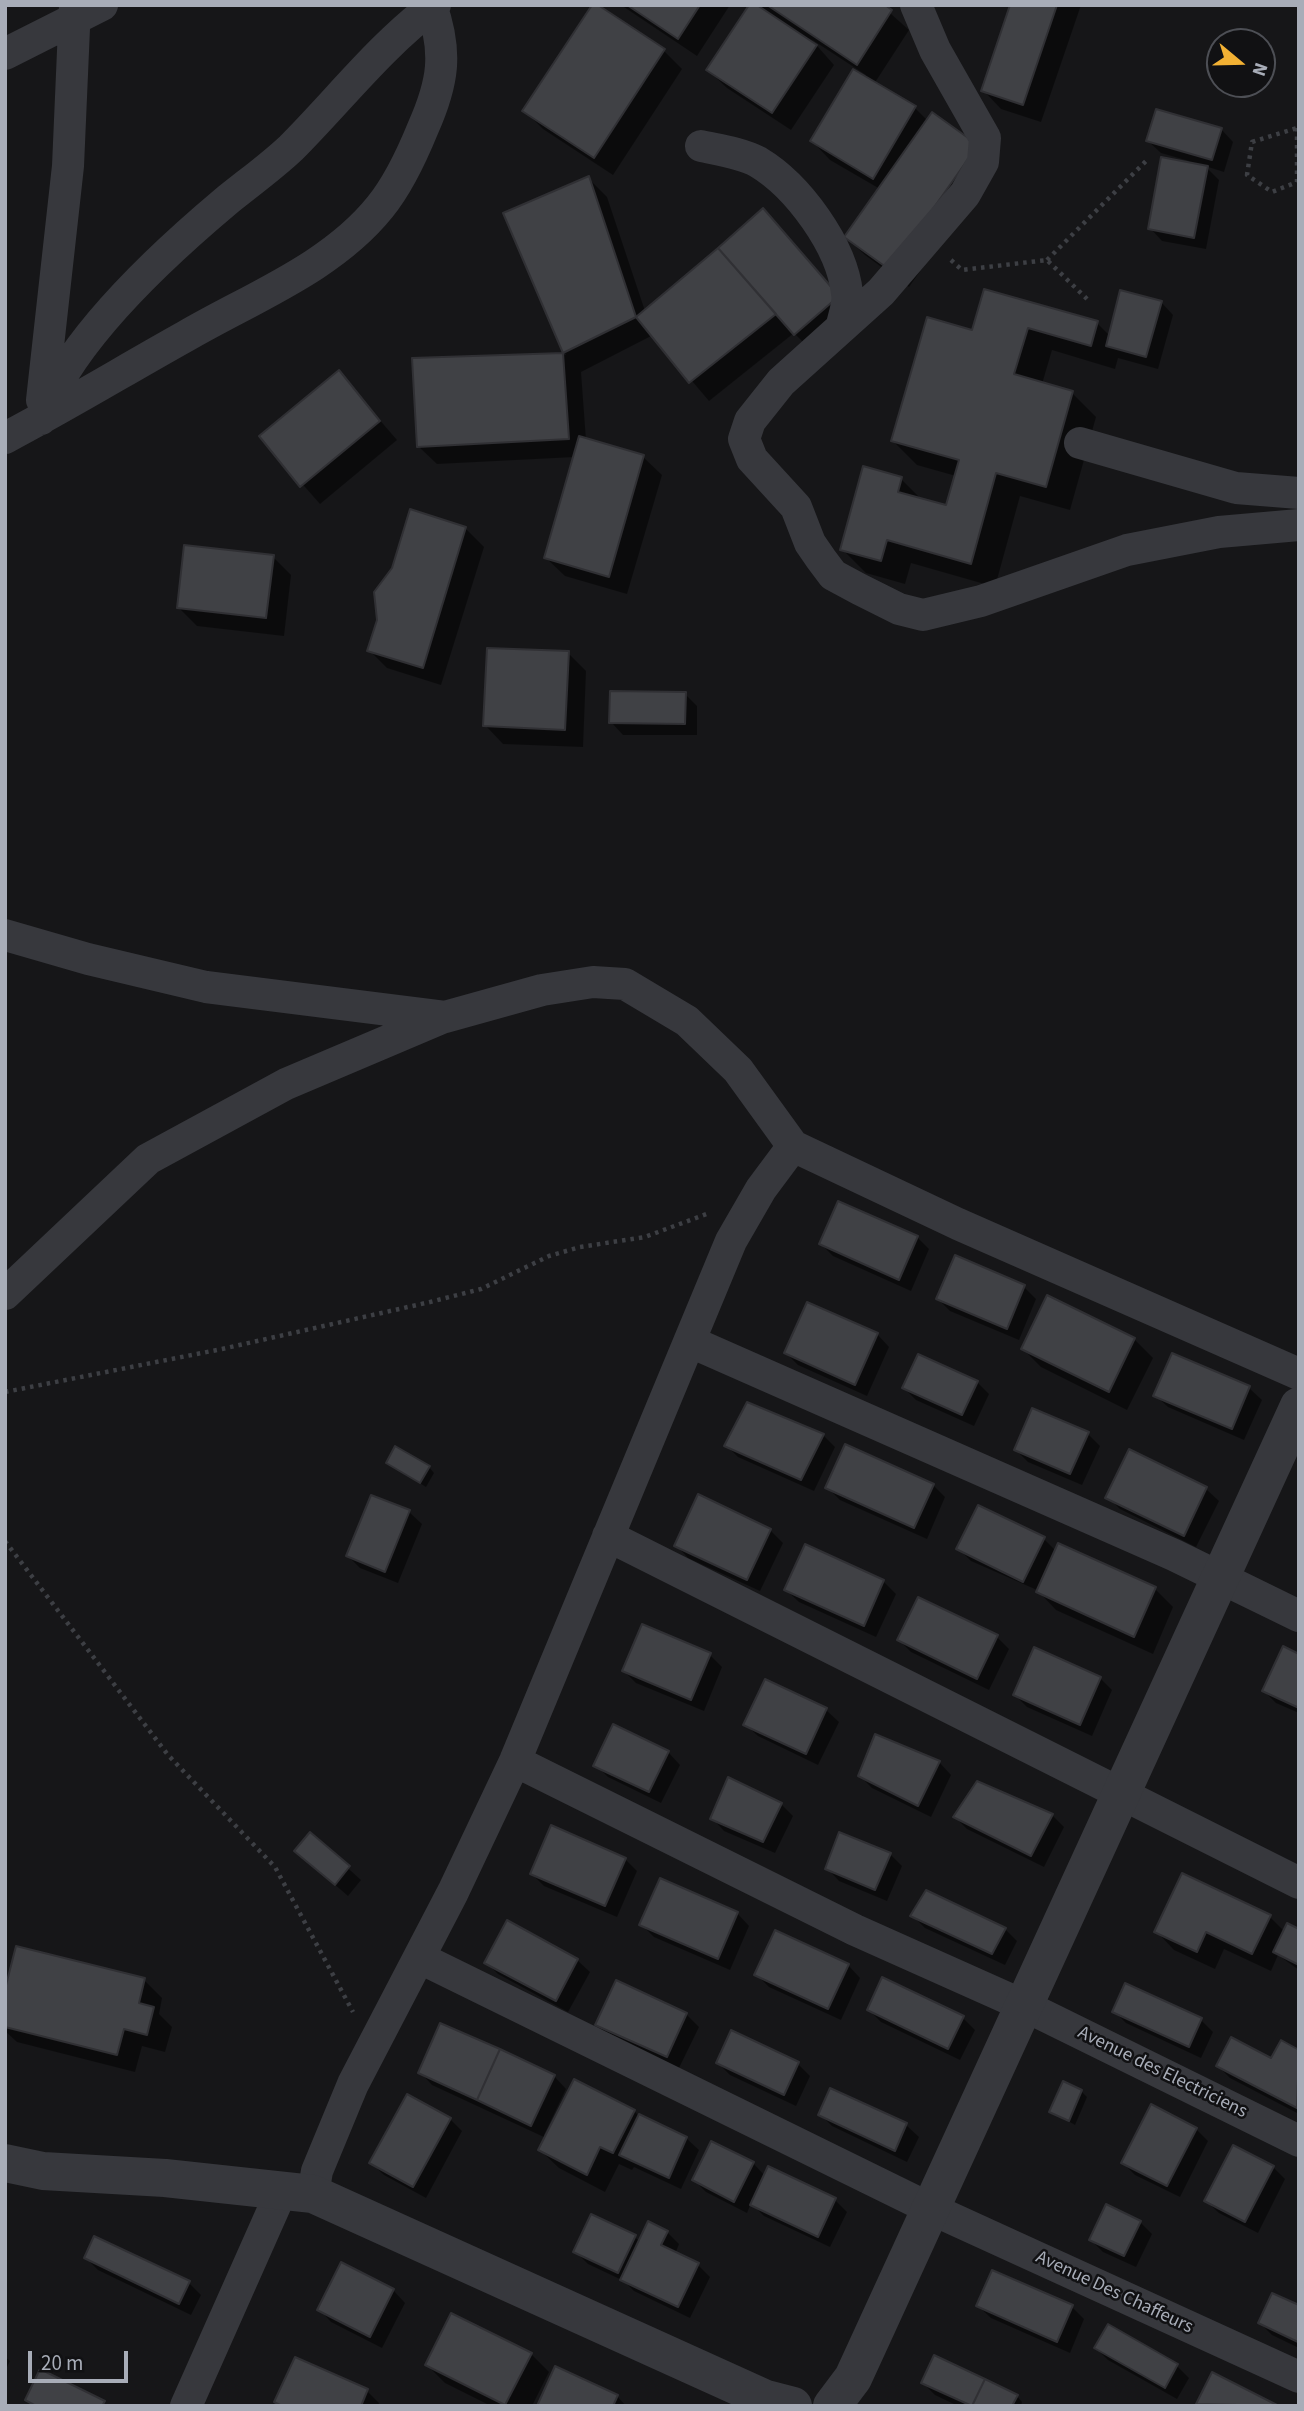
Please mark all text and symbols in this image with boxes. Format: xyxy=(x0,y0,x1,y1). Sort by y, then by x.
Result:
north arrow xyxy=(1206,28,1276,98)
text: N xyxy=(1245,59,1274,80)
street label: Avenue des Electriciens xyxy=(1074,2022,1250,2124)
street label: Avenue Des Chaffeurs xyxy=(1032,2247,1196,2339)
scale bar xyxy=(32,2338,131,2382)
text: 20 m xyxy=(41,2348,83,2378)

